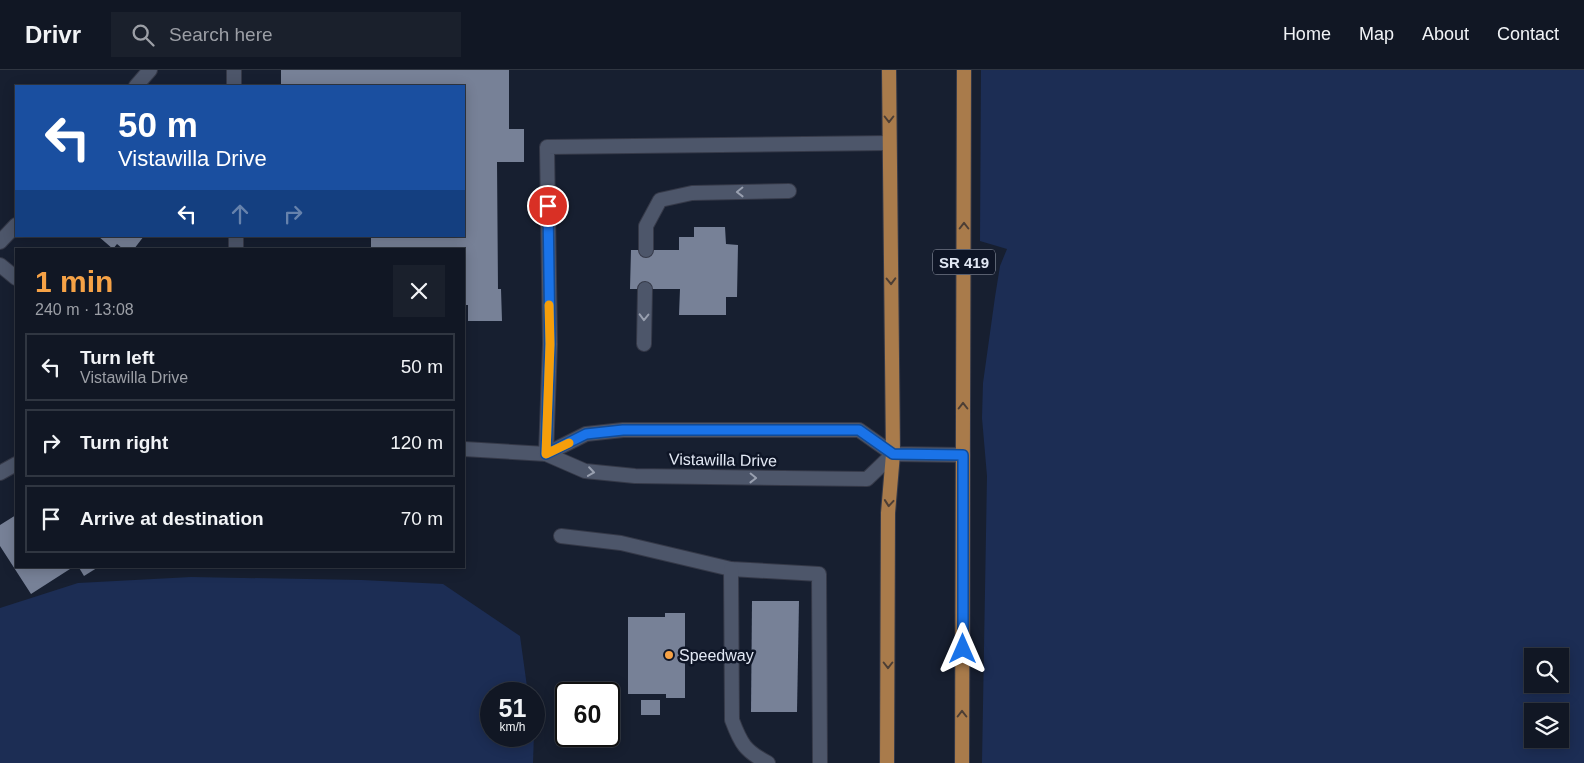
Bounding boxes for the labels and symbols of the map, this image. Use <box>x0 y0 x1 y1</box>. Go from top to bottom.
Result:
one-way arrow <box>884 115 894 123</box>
pin <box>527 185 569 227</box>
one-way arrow <box>736 187 744 197</box>
one-way arrow <box>959 222 969 230</box>
road number: SR 419 <box>933 250 995 274</box>
one-way arrow <box>886 278 896 285</box>
one-way arrow <box>639 313 649 321</box>
one-way arrow <box>958 402 968 410</box>
street label: Vistawilla Drive <box>669 451 777 469</box>
one-way arrow <box>588 466 596 477</box>
one-way arrow <box>750 473 758 483</box>
one-way arrow <box>884 499 895 507</box>
position arrow <box>936 622 988 674</box>
place label: Speedway <box>679 647 754 664</box>
marker: Speedway <box>663 649 675 661</box>
one-way arrow <box>883 662 893 670</box>
speed limit sign: 60 <box>555 682 620 747</box>
one-way arrow <box>957 710 967 718</box>

